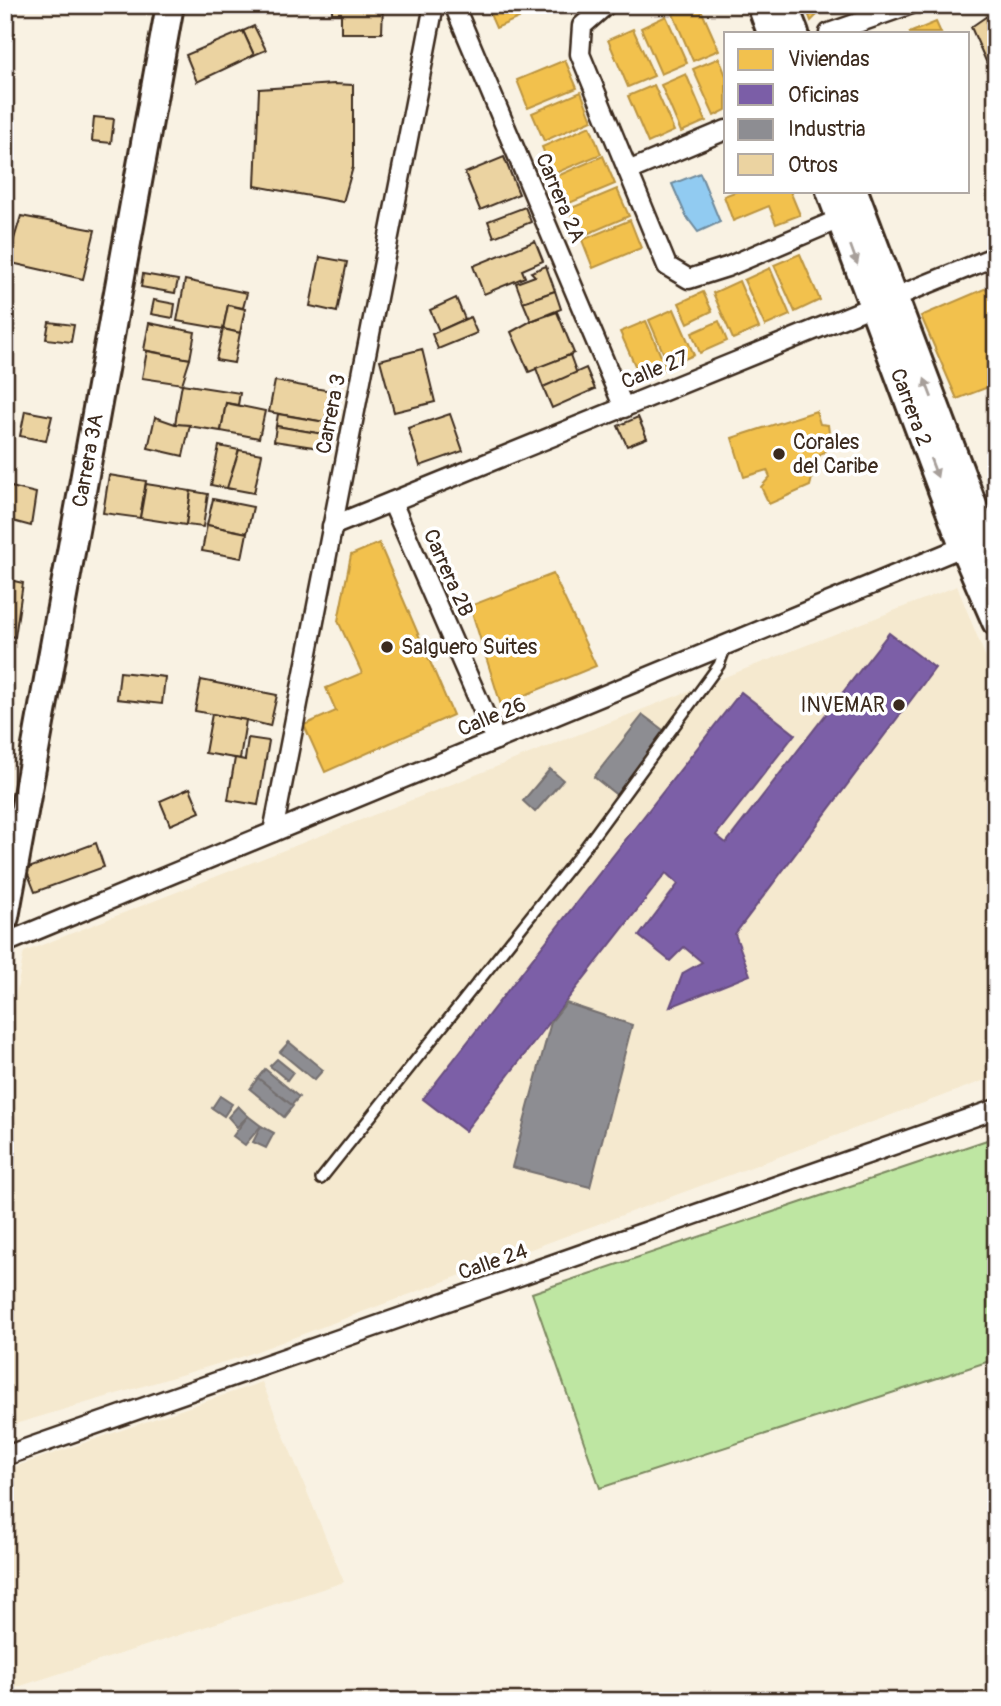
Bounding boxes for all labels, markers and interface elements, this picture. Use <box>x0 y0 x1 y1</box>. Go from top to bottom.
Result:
legend <box>724 32 970 192</box>
text: Viviendas <box>788 46 870 73</box>
text: Oficinas <box>788 82 859 109</box>
text: Industria <box>788 116 866 143</box>
street label: Carrera 2A <box>529 149 591 247</box>
text: Otros <box>788 152 838 179</box>
one-way arrow <box>849 244 860 265</box>
street label: Calle 27 <box>617 344 693 396</box>
street label: Carrera 2 <box>884 365 938 450</box>
street label: Carrera 3 <box>310 372 352 456</box>
one-way arrow <box>922 378 933 399</box>
street label: Carrera 3A <box>66 411 109 509</box>
place label: Corales del Caribe <box>793 429 879 480</box>
marker: Corales del Caribe <box>771 446 787 462</box>
one-way arrow <box>929 457 940 478</box>
street label: Carrera 2B <box>417 525 479 621</box>
place label: Salguero Suites <box>401 634 538 661</box>
marker: Salguero Suites <box>379 639 395 655</box>
street label: Calle 26 <box>454 691 530 743</box>
place label: INVEMAR <box>800 692 885 719</box>
marker: INVEMAR <box>891 697 907 713</box>
street label: Calle 24 <box>455 1238 531 1286</box>

